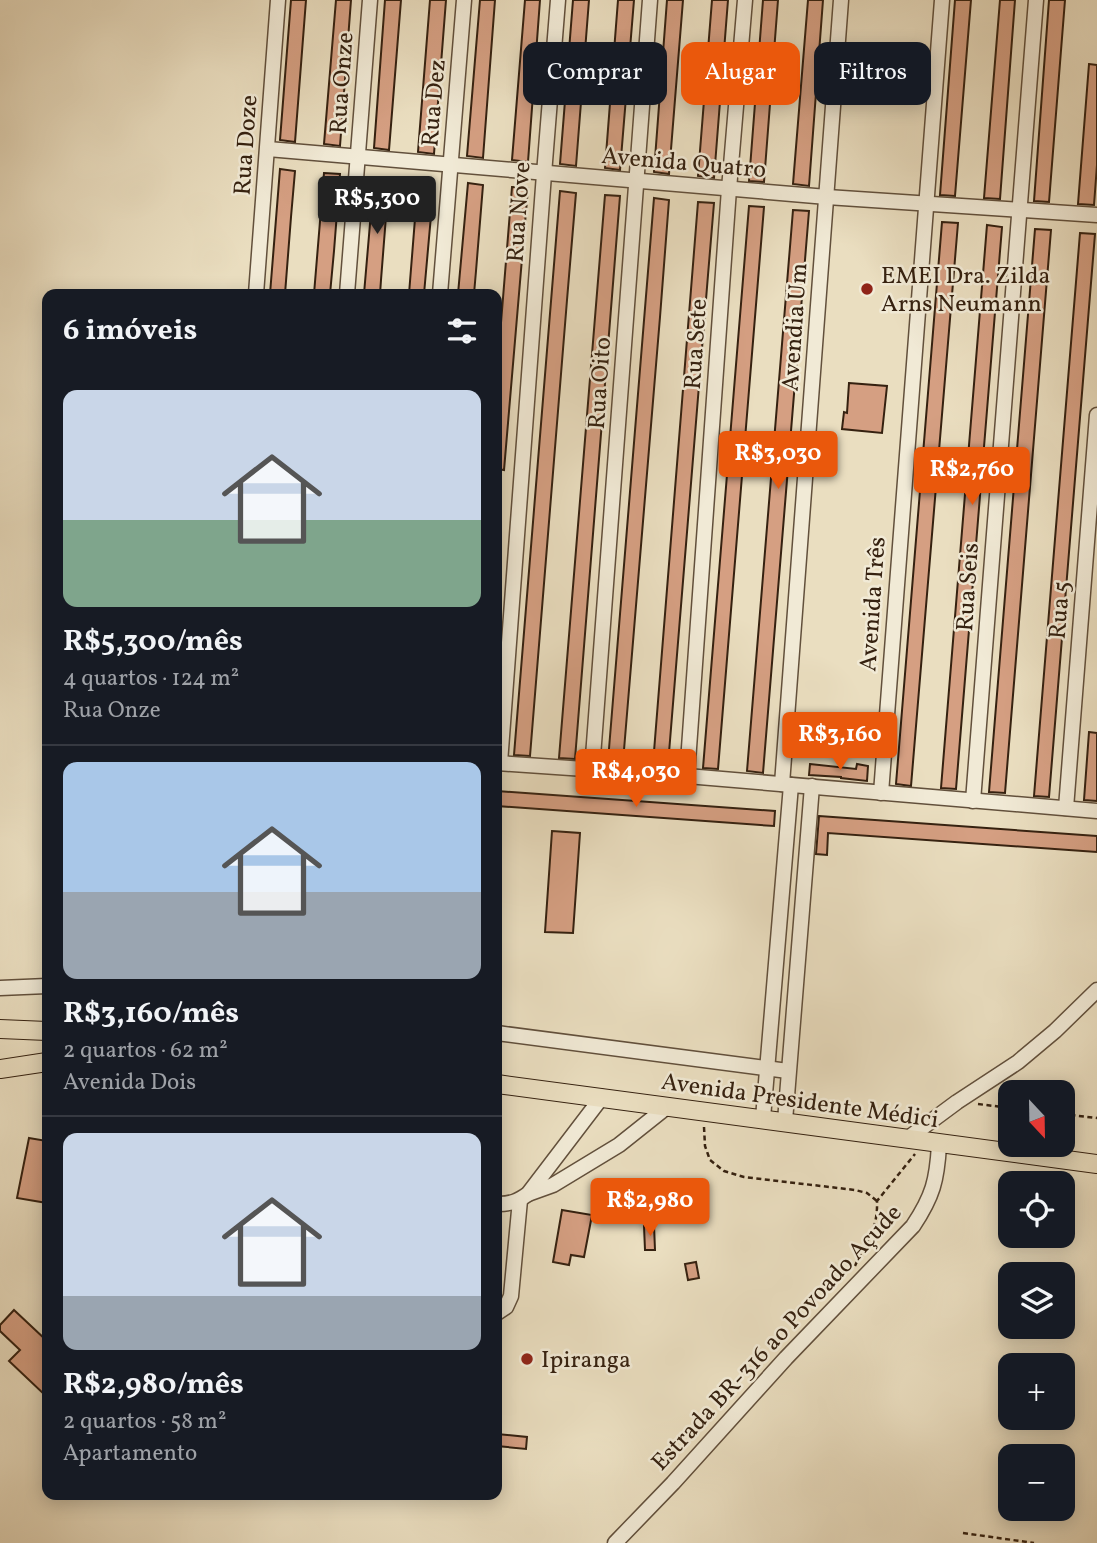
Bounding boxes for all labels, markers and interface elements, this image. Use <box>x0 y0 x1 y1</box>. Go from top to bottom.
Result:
street label: Rua Onze <box>322 31 364 135</box>
chip: Comprar <box>523 42 667 105</box>
chip: Alugar <box>681 42 800 105</box>
chip: Filtros <box>814 42 931 105</box>
street label: Rua Dez <box>414 58 456 148</box>
street label: Rua Doze <box>227 94 267 196</box>
street label: Avenida Quatro <box>600 140 768 188</box>
street label: Rua Nove <box>500 161 540 264</box>
pin: R$5,300 <box>312 176 442 236</box>
text: R$5,300 <box>334 183 420 215</box>
place label: EMEI Dra. Zilda Arns Neumann <box>881 260 1051 322</box>
street label: Avendia Um <box>775 262 817 392</box>
marker: EMEI Dra. Zilda Arns Neumann <box>859 281 875 297</box>
street label: Rua Sete <box>677 298 717 391</box>
text: 6 imóveis <box>63 310 197 352</box>
icon: filters <box>443 312 481 350</box>
street label: Rua Oito <box>581 336 621 430</box>
pin: R$3,030 <box>713 432 843 491</box>
icon: home <box>209 436 335 562</box>
text: R$3,030 <box>735 438 821 470</box>
pin: R$2,760 <box>907 448 1037 507</box>
text: R$2,760 <box>930 454 1014 486</box>
street label: Avenida Três <box>852 536 896 673</box>
street label: Rua Seis <box>949 542 989 633</box>
street label: Rua 5 <box>1042 580 1080 641</box>
text: R$5,300/mês <box>63 621 243 663</box>
text: 4 quartos · 124 m² <box>63 663 239 695</box>
text: Rua Onze <box>63 695 161 727</box>
pin: R$3,160 <box>775 712 905 772</box>
text: R$3,160 <box>798 719 882 751</box>
pin: R$4,030 <box>571 750 701 809</box>
text: R$4,030 <box>592 756 681 788</box>
icon: home <box>209 808 335 934</box>
text: R$3,160/mês <box>63 993 239 1035</box>
text: 2 quartos · 62 m² <box>63 1035 228 1067</box>
street label: Avenida Presidente Médici <box>659 1066 940 1138</box>
text: Avenida Dois <box>63 1067 196 1099</box>
north arrow <box>998 1080 1074 1157</box>
map controls <box>998 1080 1075 1521</box>
button: locate <box>998 1171 1075 1248</box>
pin: R$2,980 <box>585 1178 715 1238</box>
icon: home <box>209 1179 335 1305</box>
text: R$2,980 <box>607 1185 694 1217</box>
street label: Estrada BR-316 ao Povoado Açude <box>644 1197 911 1479</box>
button: layers <box>998 1262 1075 1339</box>
place label: Ipiranga <box>541 1344 631 1378</box>
marker: Ipiranga <box>519 1351 535 1367</box>
button: + <box>998 1353 1075 1430</box>
text: R$2,980/mês <box>63 1364 244 1406</box>
text: 2 quartos · 58 m² <box>63 1406 226 1438</box>
text: Apartamento <box>63 1438 197 1470</box>
button: − <box>998 1444 1075 1521</box>

